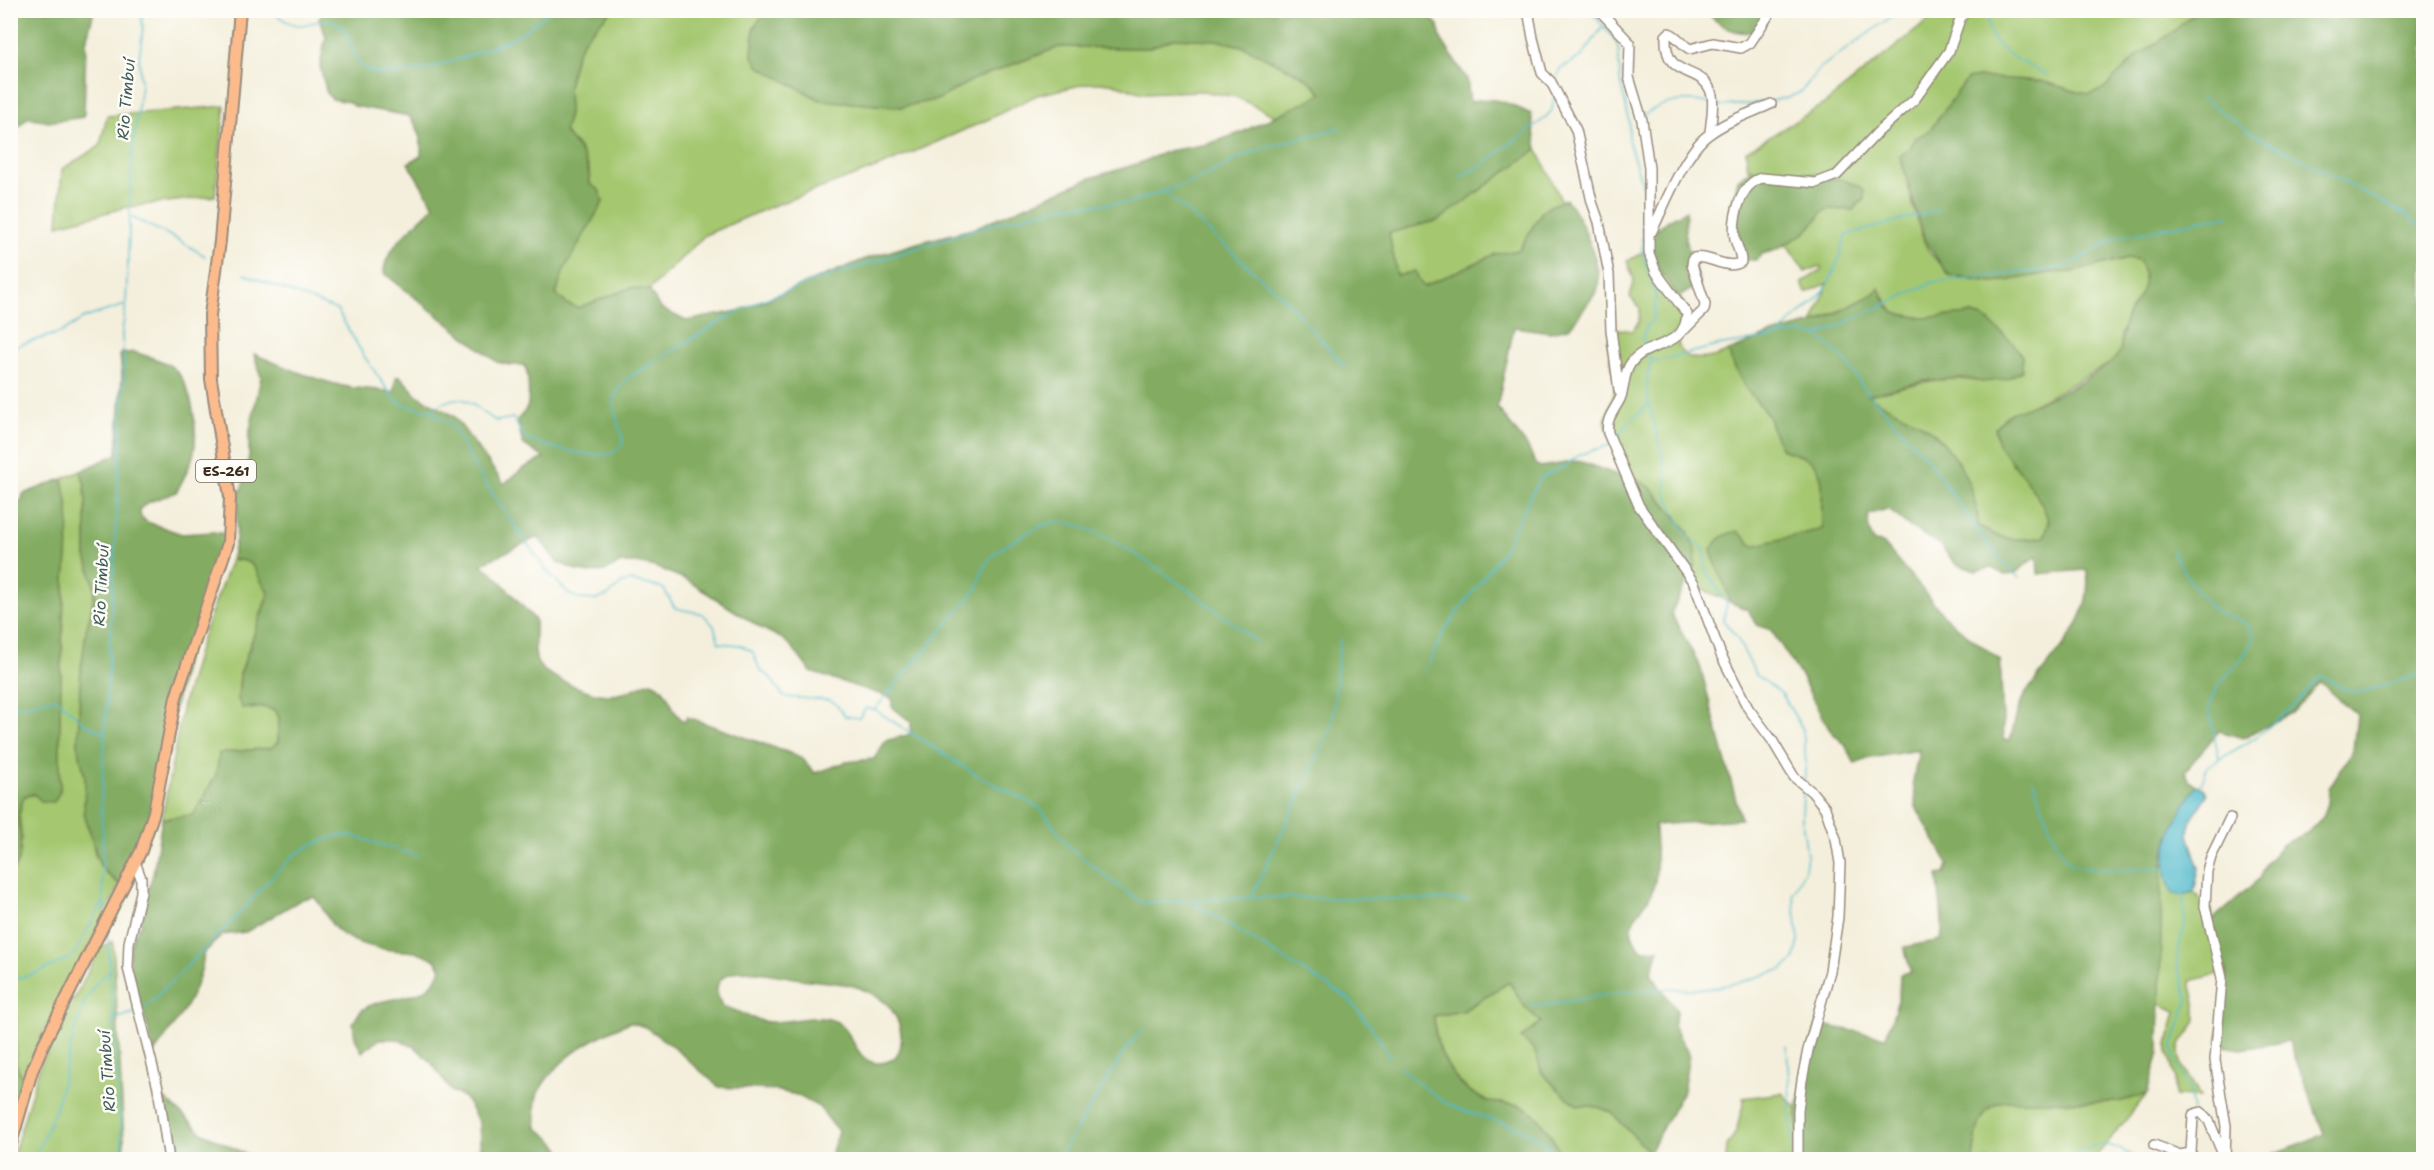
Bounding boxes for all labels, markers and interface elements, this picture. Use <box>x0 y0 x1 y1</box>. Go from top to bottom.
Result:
water label: Rio Timbuí <box>112 56 140 141</box>
road number: ES-261 <box>196 460 256 482</box>
water label: Rio Timbuí <box>88 542 114 626</box>
water label: Rio Timbuí <box>94 1028 120 1113</box>

